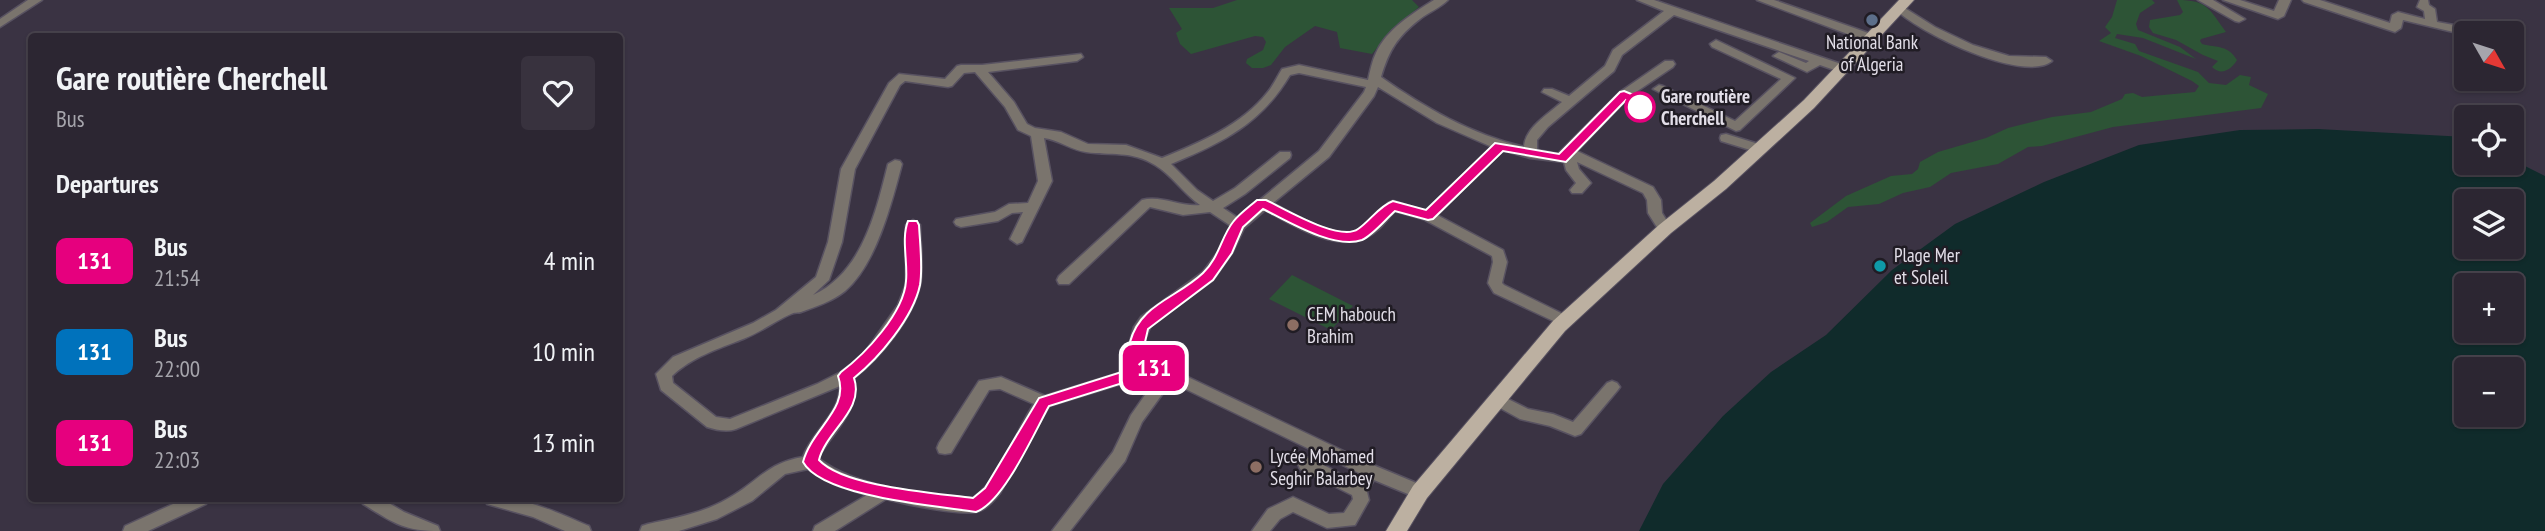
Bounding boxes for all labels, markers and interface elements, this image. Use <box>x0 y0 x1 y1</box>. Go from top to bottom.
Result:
marker: National Bank of Algeria <box>1864 12 1880 28</box>
north arrow <box>2454 21 2524 91</box>
map controls <box>2454 21 2524 427</box>
place label: National Bank of Algeria <box>1826 30 1919 76</box>
text: Gare routière Cherchell <box>56 56 327 99</box>
button: heart <box>521 56 595 130</box>
place label: Gare routière Cherchell <box>1661 84 1750 130</box>
marker: Gare routière Cherchell <box>1625 92 1655 122</box>
text: Bus <box>56 104 85 133</box>
button: locate <box>2454 105 2524 175</box>
text: Departures <box>56 167 159 200</box>
button: layers <box>2454 189 2524 259</box>
text: Bus <box>154 230 187 263</box>
place label: Plage Mer et Soleil <box>1894 243 1961 289</box>
text: 4 min <box>544 244 595 277</box>
text: 131 <box>77 245 112 276</box>
marker: Plage Mer et Soleil <box>1872 258 1888 274</box>
text: 21:54 <box>154 263 200 292</box>
button: + <box>2454 273 2524 343</box>
place label: CEM habouch Brahim <box>1307 302 1396 348</box>
marker: CEM habouch Brahim <box>1285 317 1301 333</box>
text: Bus <box>154 321 187 354</box>
text: 10 min <box>532 335 595 368</box>
text: 131 <box>77 336 112 367</box>
line badge: 131 <box>1114 345 1194 391</box>
text: 131 <box>1137 352 1171 383</box>
text: 22:00 <box>154 354 200 383</box>
button: − <box>2454 357 2524 427</box>
text: Bus <box>154 412 187 445</box>
text: 13 min <box>532 426 595 459</box>
text: 131 <box>77 427 112 458</box>
place label: Lycée Mohamed Seghir Balarbey <box>1270 444 1374 490</box>
text: 22:03 <box>154 445 200 474</box>
marker: Lycée Mohamed Seghir Balarbey <box>1248 459 1264 475</box>

